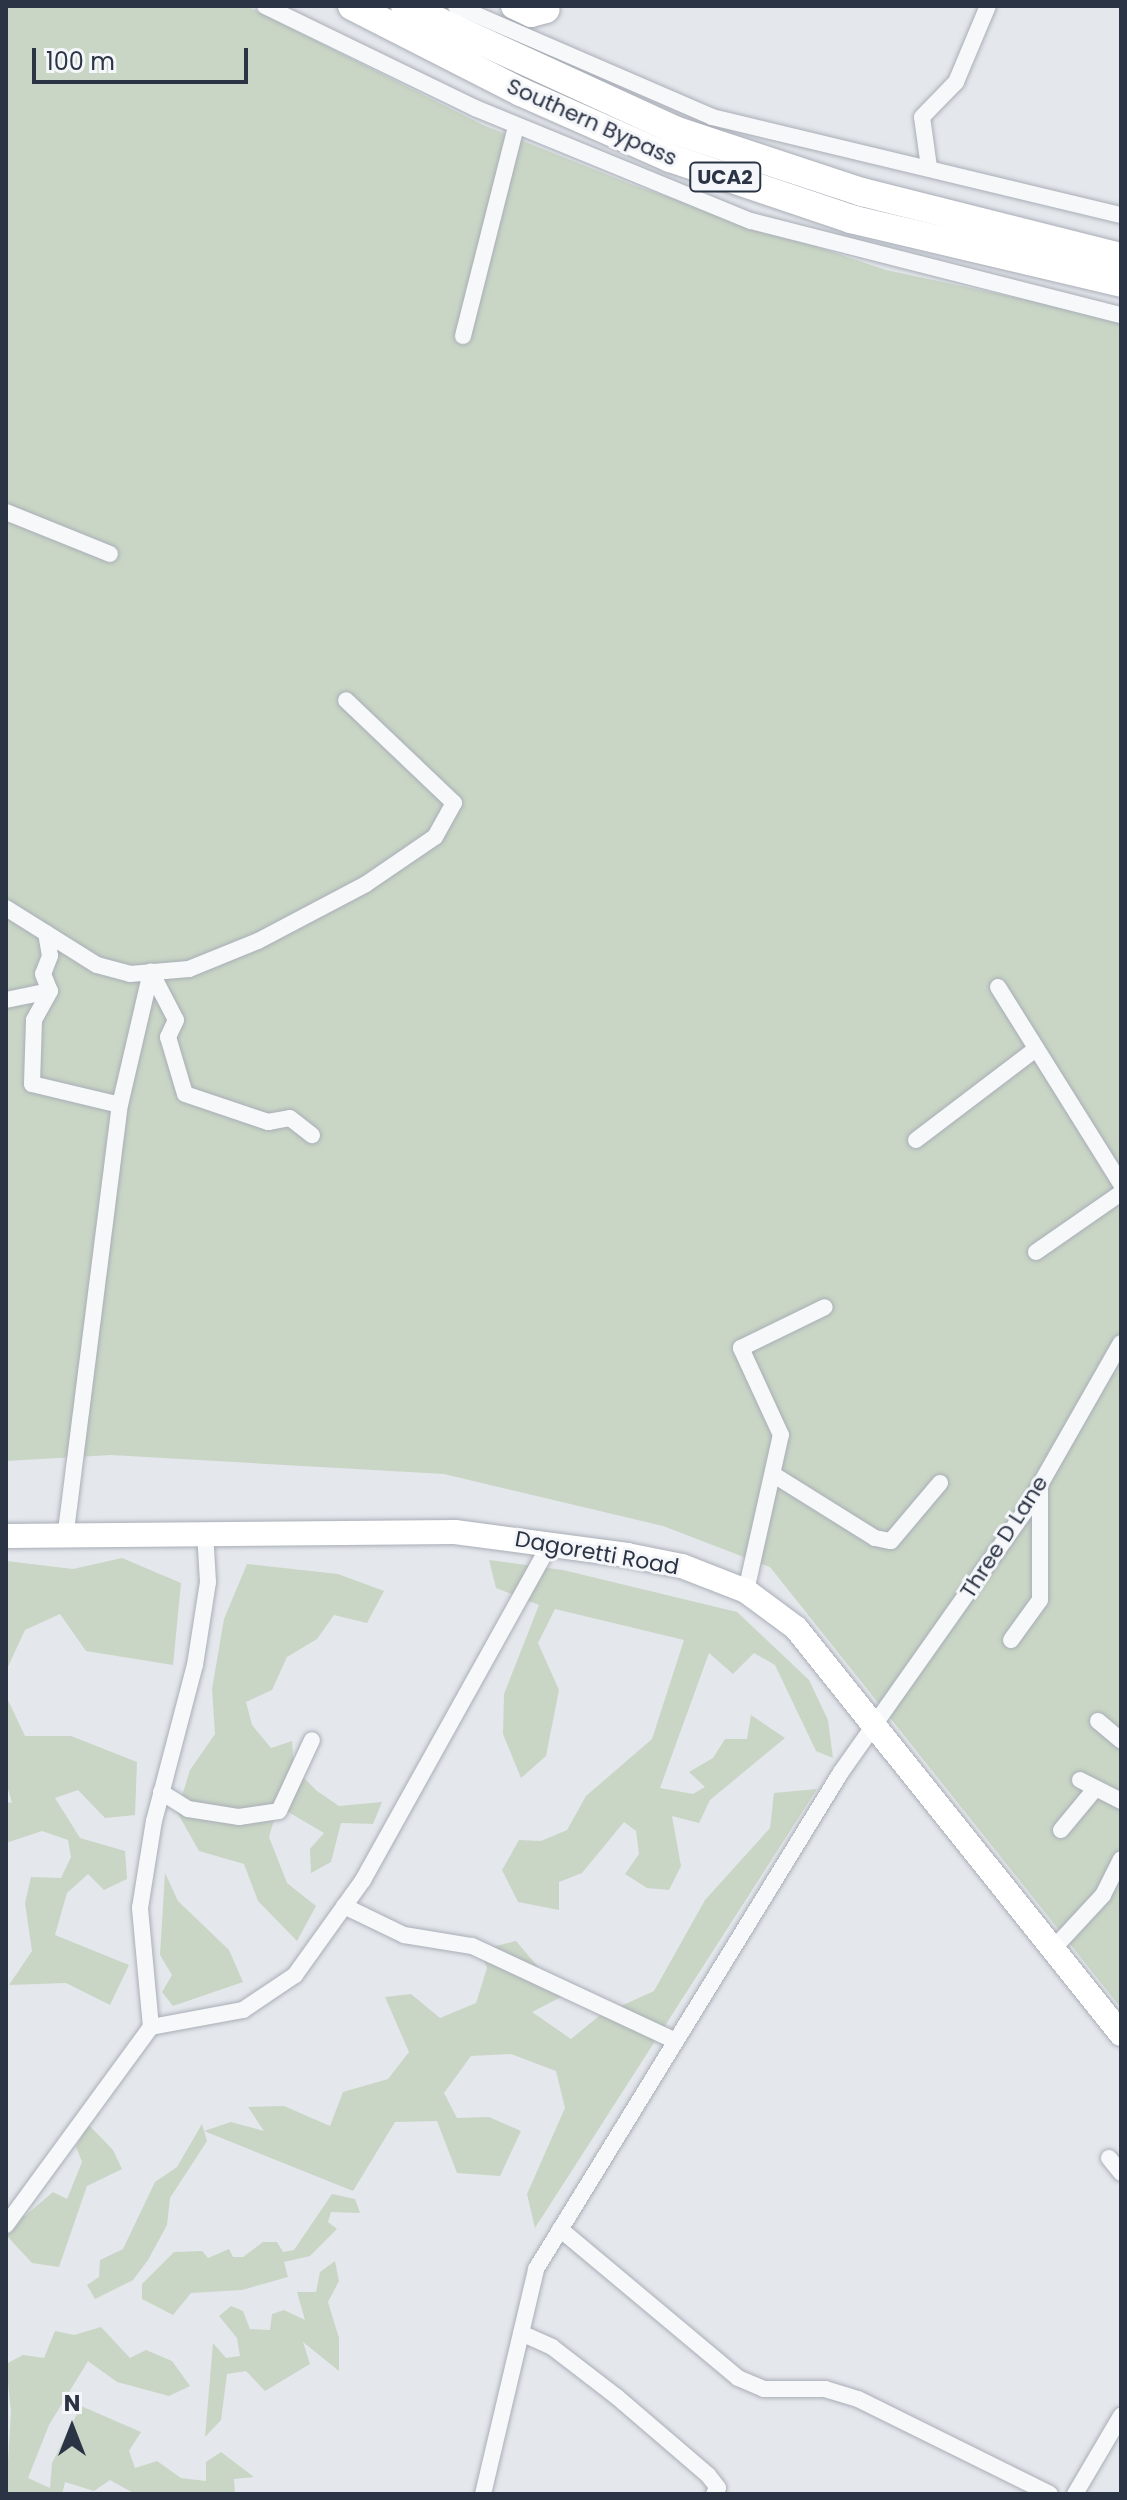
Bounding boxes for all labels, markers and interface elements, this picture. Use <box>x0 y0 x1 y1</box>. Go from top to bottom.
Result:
scale bar <box>36 32 252 82</box>
text: 100 m <box>46 45 115 78</box>
street label: Southern Bypass <box>503 73 681 171</box>
road number: UCA2 <box>689 161 761 193</box>
street label: Three D Lane <box>955 1471 1053 1603</box>
street label: Dagoretti Road <box>513 1526 681 1580</box>
north arrow <box>32 2388 112 2468</box>
text: N <box>64 2388 80 2419</box>

